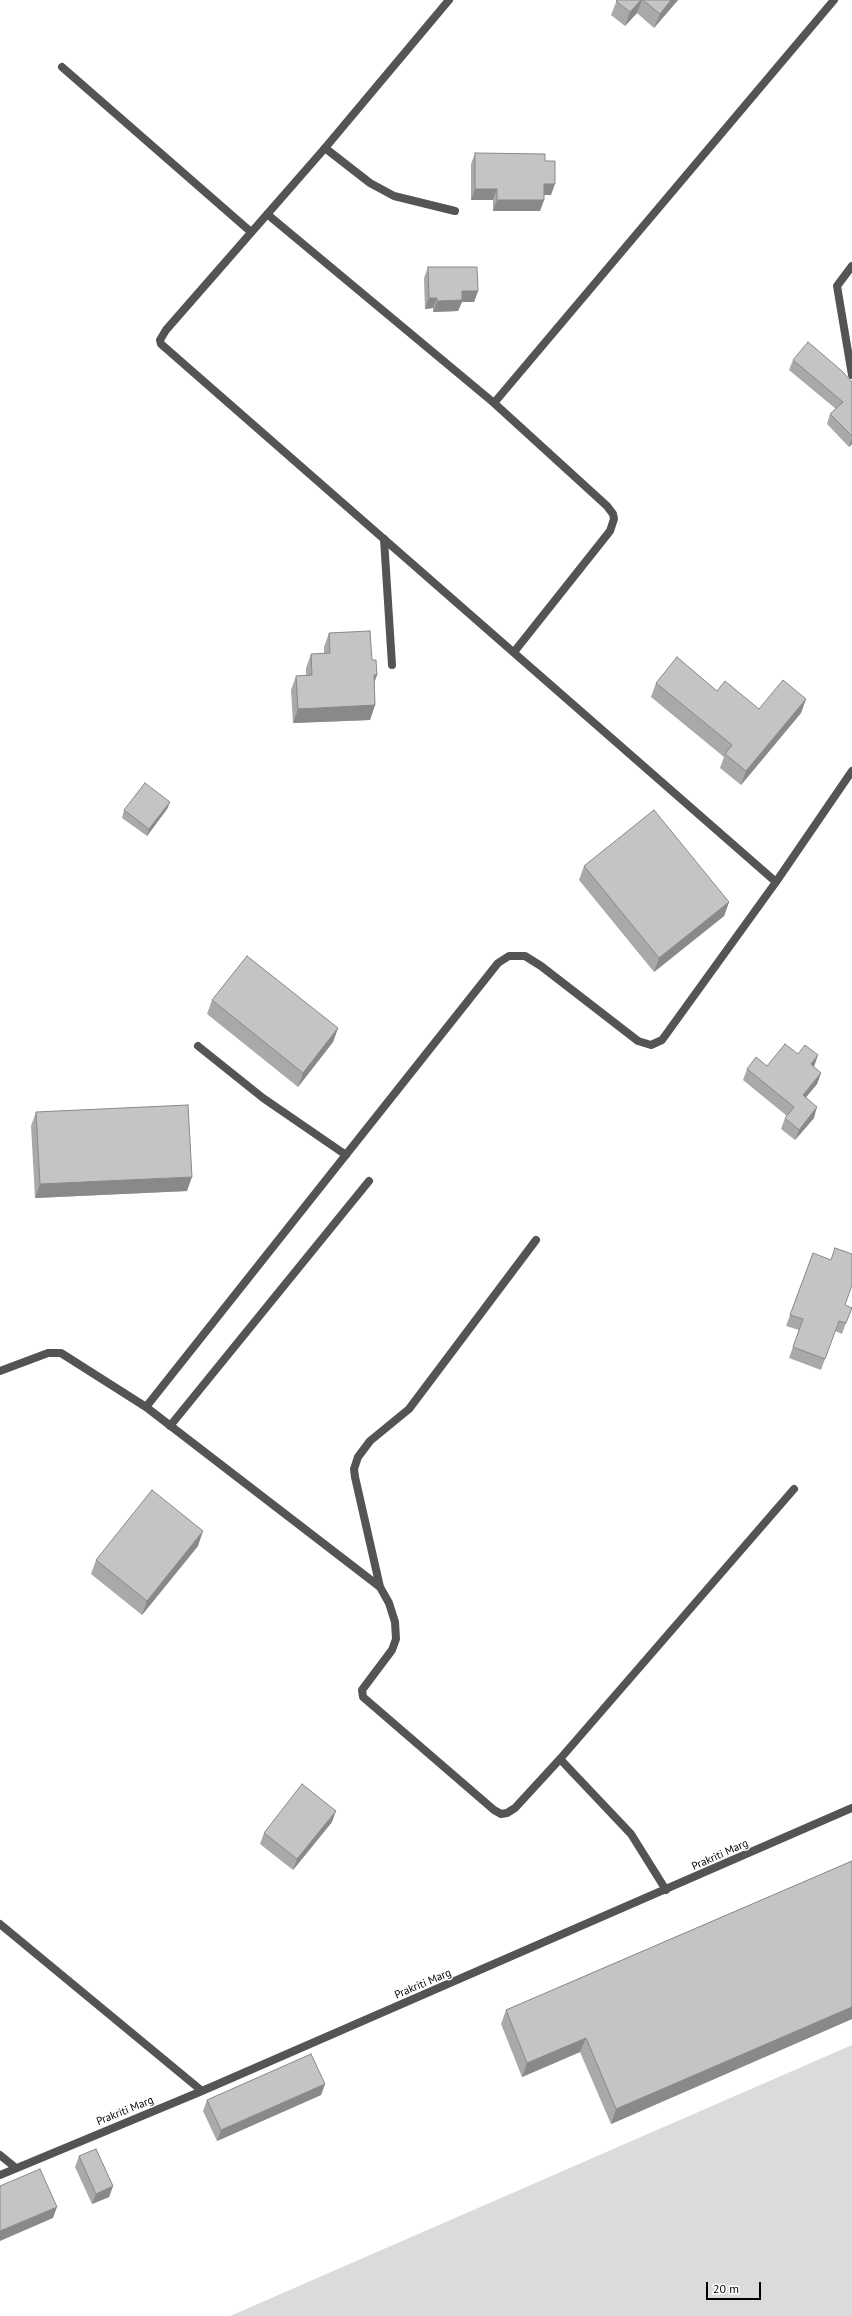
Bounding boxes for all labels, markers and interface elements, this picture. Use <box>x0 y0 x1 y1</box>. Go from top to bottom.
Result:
street label: Prakriti Marg <box>690 1837 750 1873</box>
street label: Prakriti Marg <box>393 1966 453 2002</box>
street label: Prakriti Marg <box>95 2094 155 2128</box>
scale bar <box>708 2274 763 2300</box>
text: 20 m <box>713 2281 739 2296</box>

